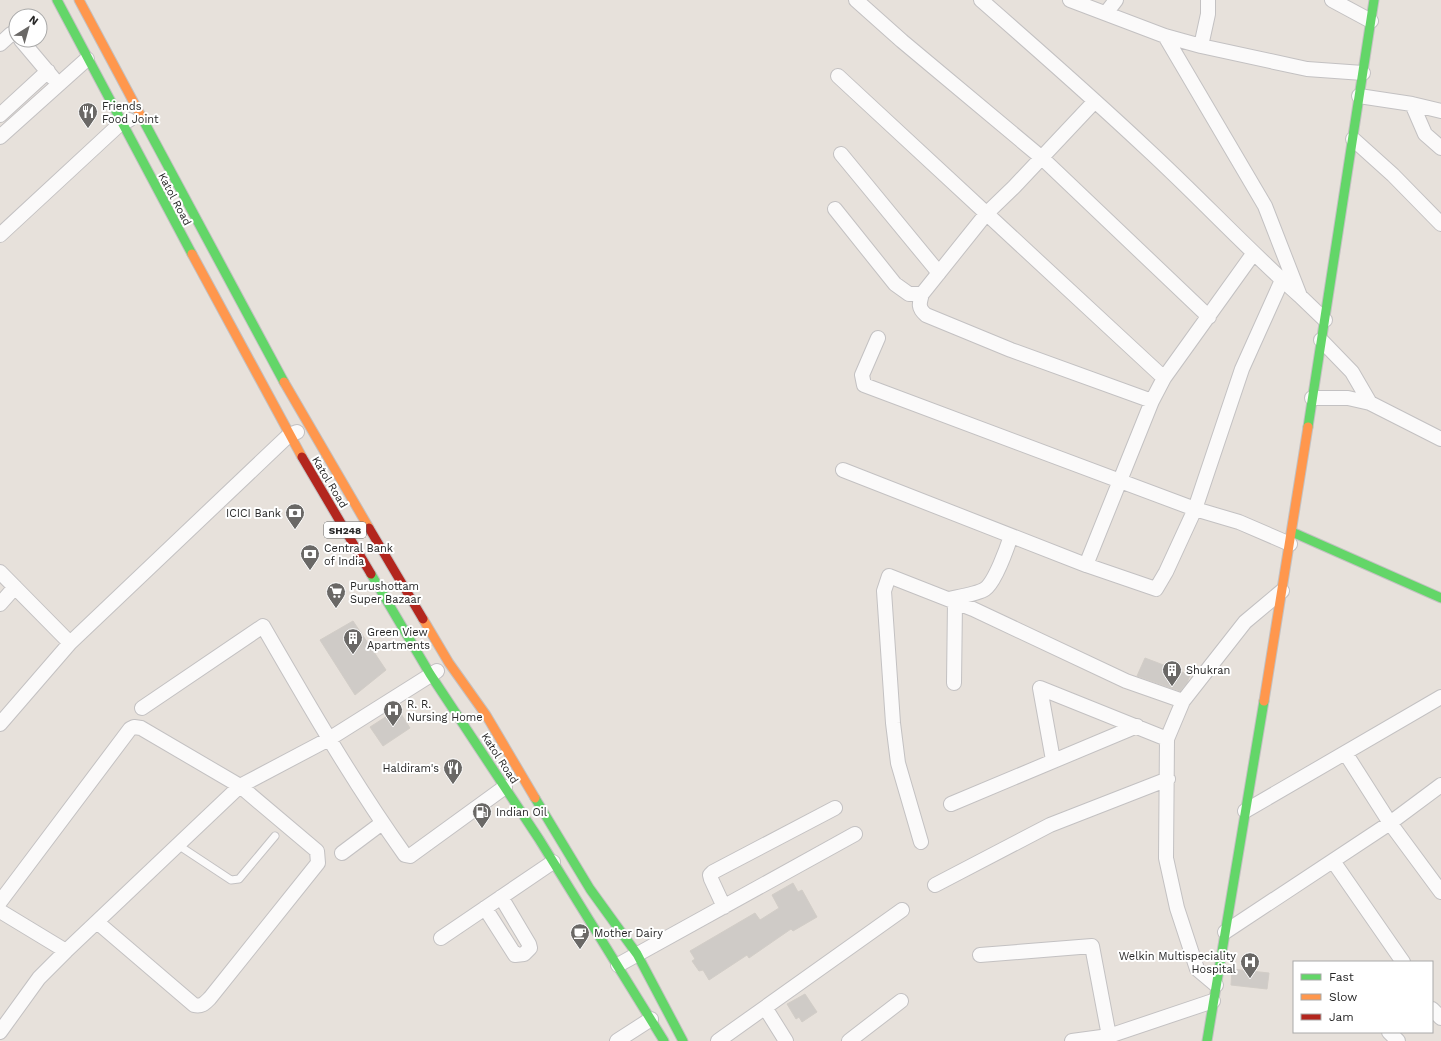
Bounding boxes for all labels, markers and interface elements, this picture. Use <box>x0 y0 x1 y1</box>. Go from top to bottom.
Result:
north arrow <box>8 8 48 48</box>
text: N <box>27 13 41 28</box>
place label: Friends Food Joint <box>102 100 159 126</box>
restaurant icon: Friends Food Joint <box>77 101 99 129</box>
street label: Katol Road <box>155 171 194 228</box>
street label: Katol Road <box>309 454 350 510</box>
bank icon: ICICI Bank <box>284 502 306 530</box>
place label: ICICI Bank <box>226 507 281 520</box>
road number: SH248 <box>324 522 366 538</box>
place label: Central Bank of India <box>324 542 393 568</box>
bank icon: Central Bank of India <box>299 543 321 571</box>
place label: Purushottam Super Bazaar <box>350 580 422 606</box>
supermarket icon: Purushottam Super Bazaar <box>325 581 347 609</box>
place label: Green View Apartments <box>367 626 430 652</box>
building icon: Green View Apartments <box>342 627 364 655</box>
building icon: Shukran <box>1161 659 1183 687</box>
place label: Shukran <box>1186 664 1230 677</box>
place label: R. R. Nursing Home <box>407 698 483 724</box>
hospital icon: R. R. Nursing Home <box>382 699 404 727</box>
street label: Katol Road <box>478 730 521 786</box>
restaurant icon: Haldiram's <box>442 757 464 785</box>
place label: Haldiram's <box>383 762 439 775</box>
fuel station icon: Indian Oil <box>471 801 493 829</box>
place label: Indian Oil <box>496 806 548 819</box>
cafe icon: Mother Dairy <box>569 922 591 950</box>
place label: Mother Dairy <box>594 927 663 940</box>
place label: Welkin Multispeciality Hospital <box>1119 950 1237 976</box>
hospital icon: Welkin Multispeciality Hospital <box>1239 951 1261 979</box>
legend <box>1293 961 1433 1033</box>
text: Fast <box>1329 970 1354 984</box>
text: Slow <box>1329 990 1357 1004</box>
text: Jam <box>1329 1010 1354 1024</box>

